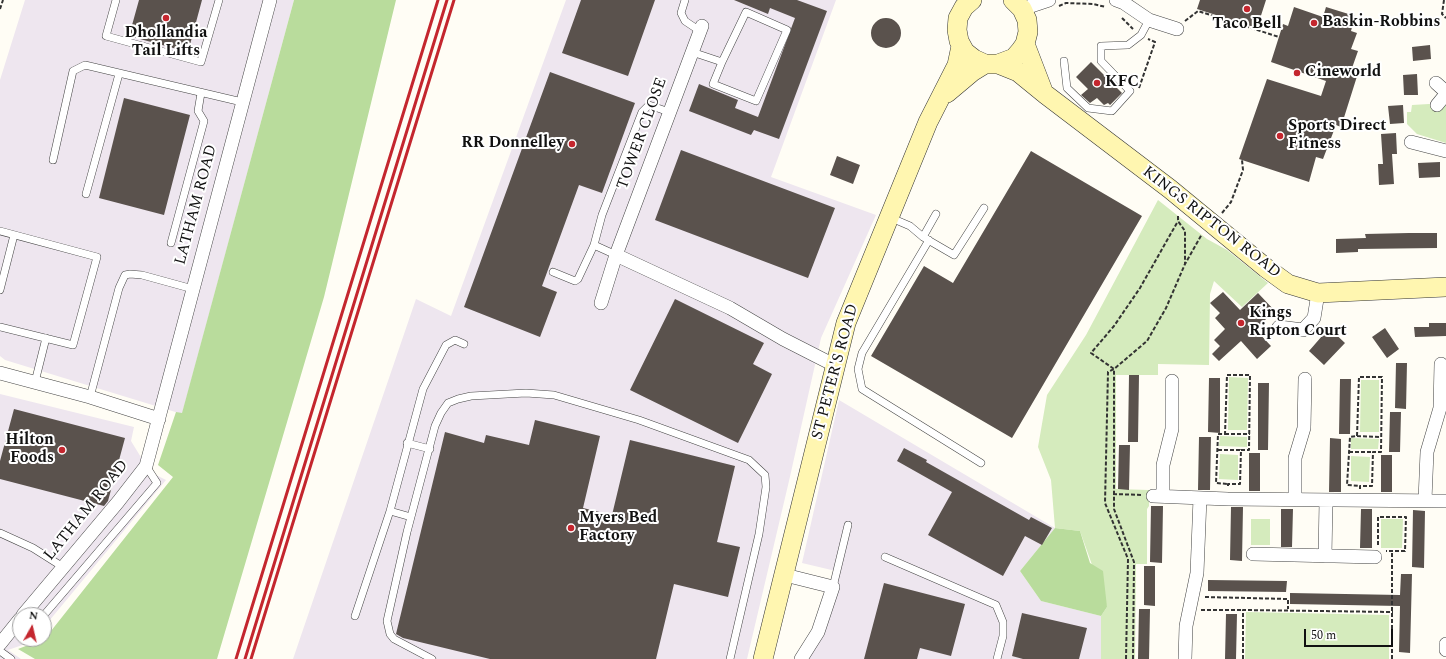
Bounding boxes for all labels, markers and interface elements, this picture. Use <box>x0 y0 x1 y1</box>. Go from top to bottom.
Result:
marker: Taco Bell <box>1242 4 1252 14</box>
marker: Dhollandia Tail Lifts <box>161 13 171 23</box>
place label: Baskin-Robbins <box>1322 13 1440 33</box>
place label: Taco Bell <box>1212 15 1282 35</box>
marker: Baskin-Robbins <box>1309 18 1319 28</box>
place label: Dhollandia Tail Lifts <box>125 24 207 62</box>
place label: Cineworld <box>1305 63 1381 83</box>
marker: Cineworld <box>1292 68 1302 78</box>
place label: KFC <box>1105 73 1139 93</box>
street label: TOWER CLOSE <box>614 75 672 193</box>
marker: KFC <box>1092 78 1102 88</box>
place label: Sports Direct Fitness <box>1288 117 1387 155</box>
marker: Sports Direct Fitness <box>1275 131 1285 141</box>
place label: RR Donnelley <box>461 134 564 154</box>
marker: RR Donnelley <box>567 139 577 149</box>
street label: LATHAM ROAD <box>172 143 222 267</box>
street label: KINGS RIPTON ROAD <box>1138 163 1284 283</box>
street label: ST PETER'S ROAD <box>809 302 863 442</box>
place label: Kings Ripton Court <box>1249 304 1347 342</box>
marker: Kings Ripton Court <box>1236 318 1246 328</box>
place label: Hilton Foods <box>5 431 54 469</box>
marker: Hilton Foods <box>57 445 67 455</box>
street label: LATHAM ROAD <box>41 457 133 565</box>
place label: Myers Bed Factory <box>579 509 657 547</box>
marker: Myers Bed Factory <box>566 523 576 533</box>
north arrow <box>12 607 52 647</box>
text: N <box>28 607 39 625</box>
scale bar <box>1306 621 1395 647</box>
text: 50 m <box>1311 626 1336 645</box>

